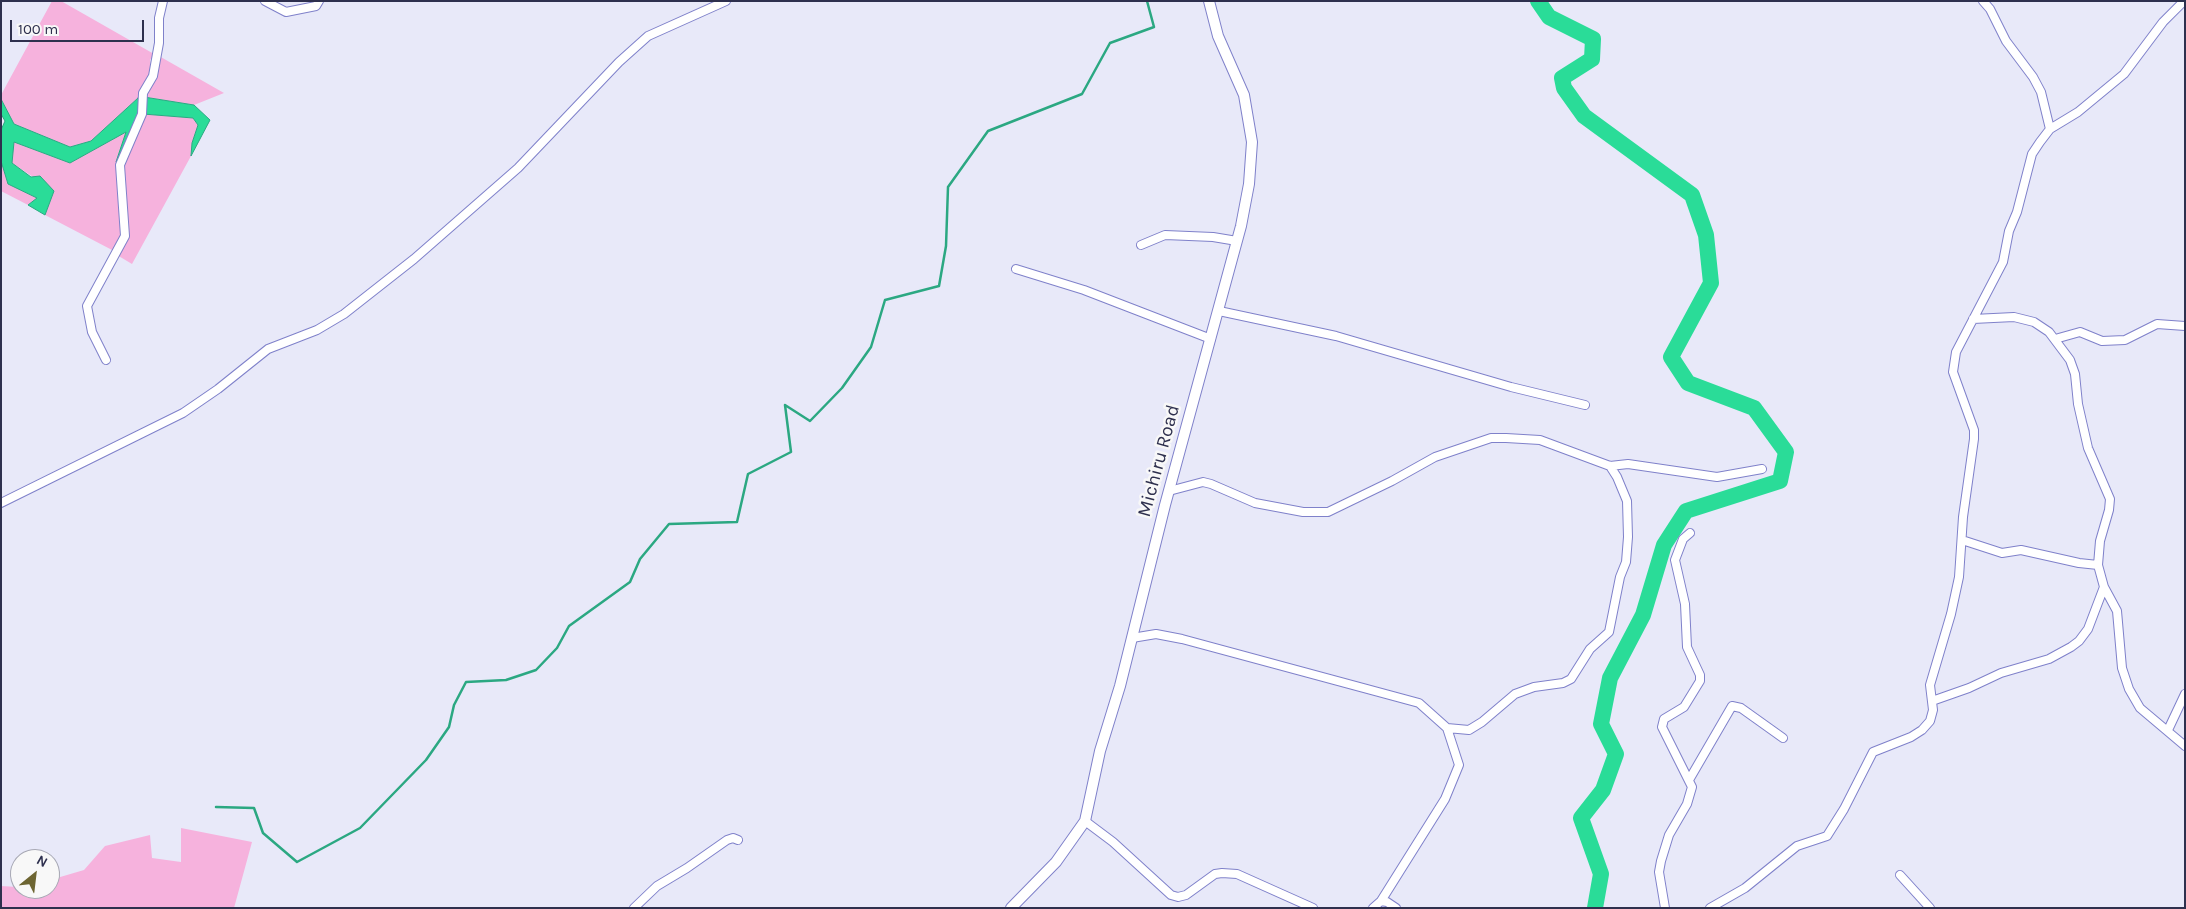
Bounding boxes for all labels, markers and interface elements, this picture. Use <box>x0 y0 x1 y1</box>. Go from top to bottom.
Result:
scale bar <box>12 10 146 42</box>
text: 100 m <box>18 20 58 38</box>
street label: Michiru Road <box>1133 402 1185 520</box>
north arrow <box>10 849 60 899</box>
text: N <box>34 851 51 871</box>

